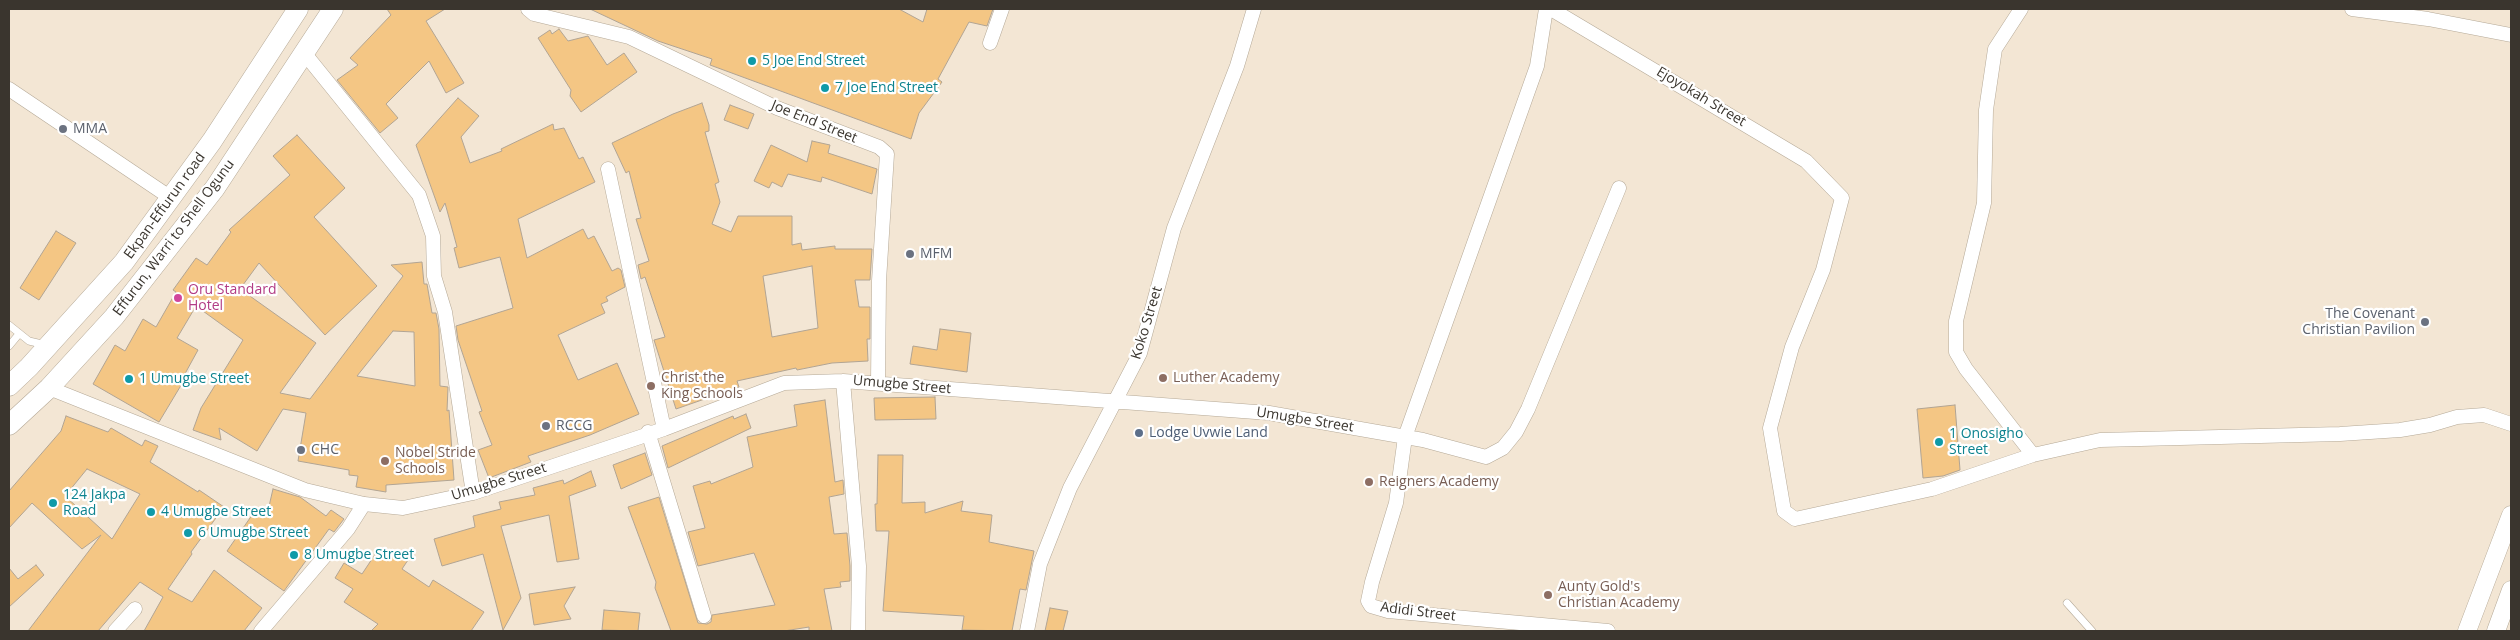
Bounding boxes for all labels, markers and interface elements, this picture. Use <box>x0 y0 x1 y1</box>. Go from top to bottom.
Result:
place label: 5 Joe End Street <box>762 53 865 69</box>
marker: 5 Joe End Street <box>746 55 758 67</box>
street label: Ejoyokah Street <box>1653 64 1749 130</box>
place label: 7 Joe End Street <box>835 80 938 96</box>
marker: 7 Joe End Street <box>819 82 831 94</box>
street label: Joe End Street <box>769 97 859 147</box>
place label: MMA <box>73 121 107 137</box>
marker: MMA <box>57 123 69 135</box>
street label: Ekpan-Effurun road <box>121 150 209 262</box>
street label: Effurun, Warri to Shell Ogunu <box>110 157 238 319</box>
place label: MFM <box>920 246 952 262</box>
marker: MFM <box>904 248 916 260</box>
place label: Oru Standard Hotel <box>188 282 276 314</box>
street label: Koko Street <box>1128 284 1166 362</box>
marker: Oru Standard Hotel <box>172 292 184 304</box>
place label: The Covenant Christian Pavilion <box>2302 306 2415 338</box>
marker: The Covenant Christian Pavilion <box>2419 316 2431 328</box>
place label: Christ the King Schools <box>661 370 743 402</box>
place label: Luther Academy <box>1173 370 1279 386</box>
place label: 1 Umugbe Street <box>139 371 249 387</box>
street label: Umugbe Street <box>852 372 952 398</box>
marker: Luther Academy <box>1157 372 1169 384</box>
marker: 1 Umugbe Street <box>123 373 135 385</box>
marker: Christ the King Schools <box>645 380 657 392</box>
street label: Umugbe Street <box>1255 404 1355 436</box>
place label: RCCG <box>556 418 592 434</box>
marker: RCCG <box>540 420 552 432</box>
place label: Lodge Uvwie Land <box>1149 425 1268 441</box>
place label: 1 Onosigho Street <box>1949 426 2023 458</box>
marker: Lodge Uvwie Land <box>1133 427 1145 439</box>
marker: 1 Onosigho Street <box>1933 436 1945 448</box>
place label: CHC <box>311 442 339 458</box>
marker: CHC <box>295 444 307 456</box>
place label: Nobel Stride Schools <box>395 445 476 478</box>
marker: Nobel Stride Schools <box>379 455 391 467</box>
street label: Umugbe Street <box>449 460 549 504</box>
place label: Reigners Academy <box>1379 474 1499 490</box>
marker: Reigners Academy <box>1363 476 1375 488</box>
place label: 124 Jakpa Road <box>63 487 126 520</box>
marker: 124 Jakpa Road <box>47 497 59 509</box>
place label: 4 Umugbe Street <box>161 504 271 520</box>
marker: 4 Umugbe Street <box>145 506 157 518</box>
place label: 6 Umugbe Street <box>198 525 308 541</box>
marker: 6 Umugbe Street <box>182 527 194 539</box>
place label: 8 Umugbe Street <box>304 547 414 563</box>
marker: 8 Umugbe Street <box>288 549 300 561</box>
place label: Aunty Gold's Christian Academy <box>1558 579 1680 612</box>
marker: Aunty Gold's Christian Academy <box>1542 589 1554 601</box>
street label: Adidi Street <box>1379 599 1457 625</box>

